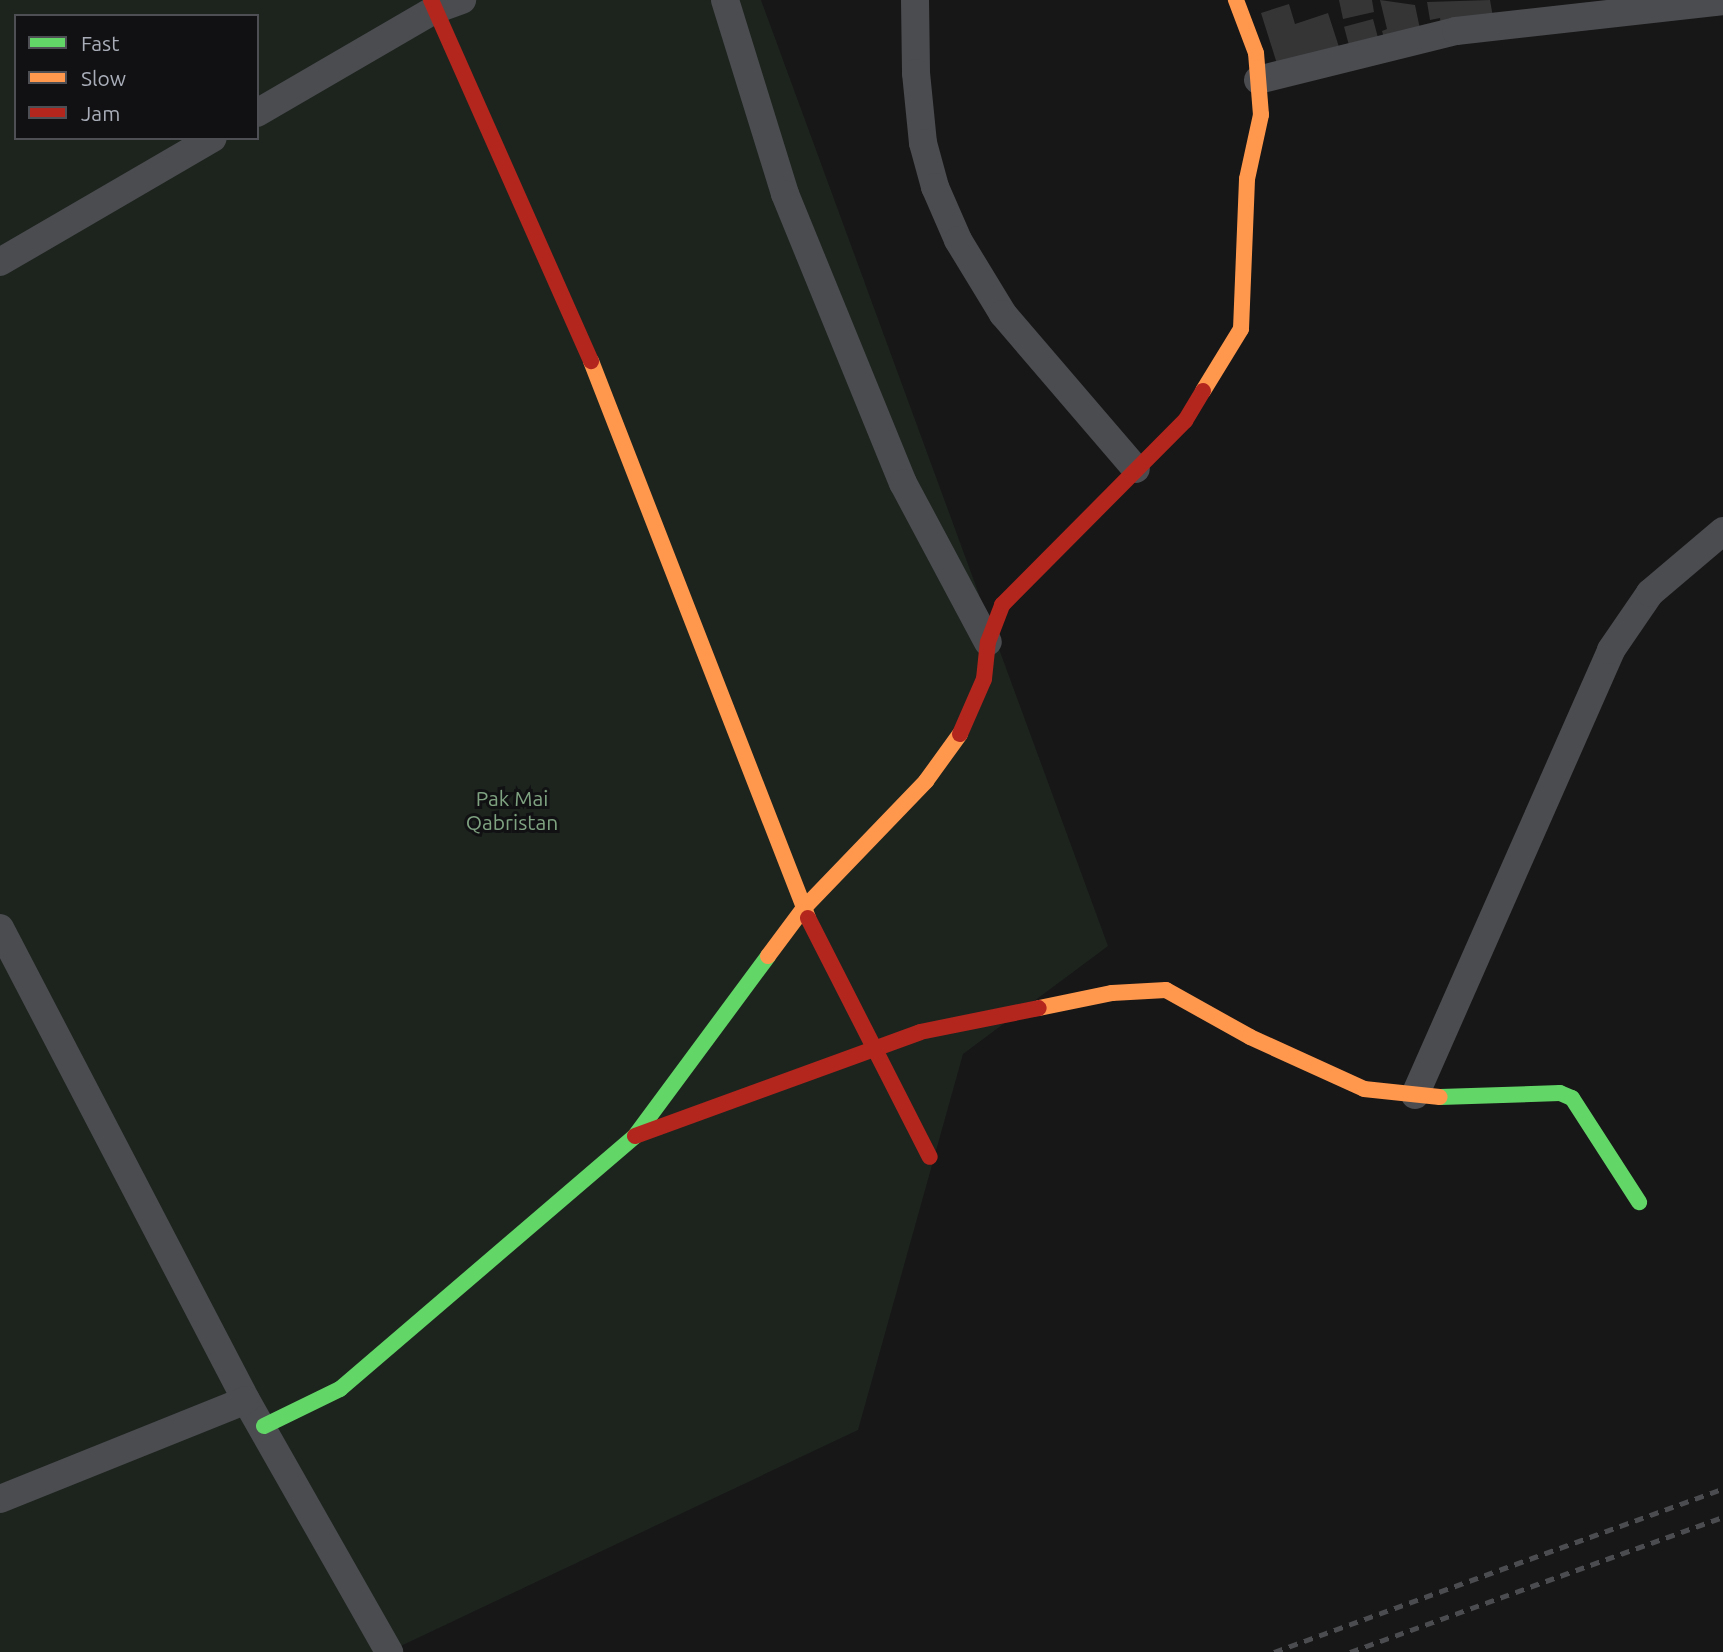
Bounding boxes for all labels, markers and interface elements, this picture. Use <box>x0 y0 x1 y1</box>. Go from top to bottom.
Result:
legend <box>14 14 259 140</box>
text: Fast <box>81 31 119 55</box>
text: Slow <box>81 66 126 90</box>
text: Jam <box>81 101 120 125</box>
park label: Pak Mai Qabristan <box>466 785 558 835</box>

